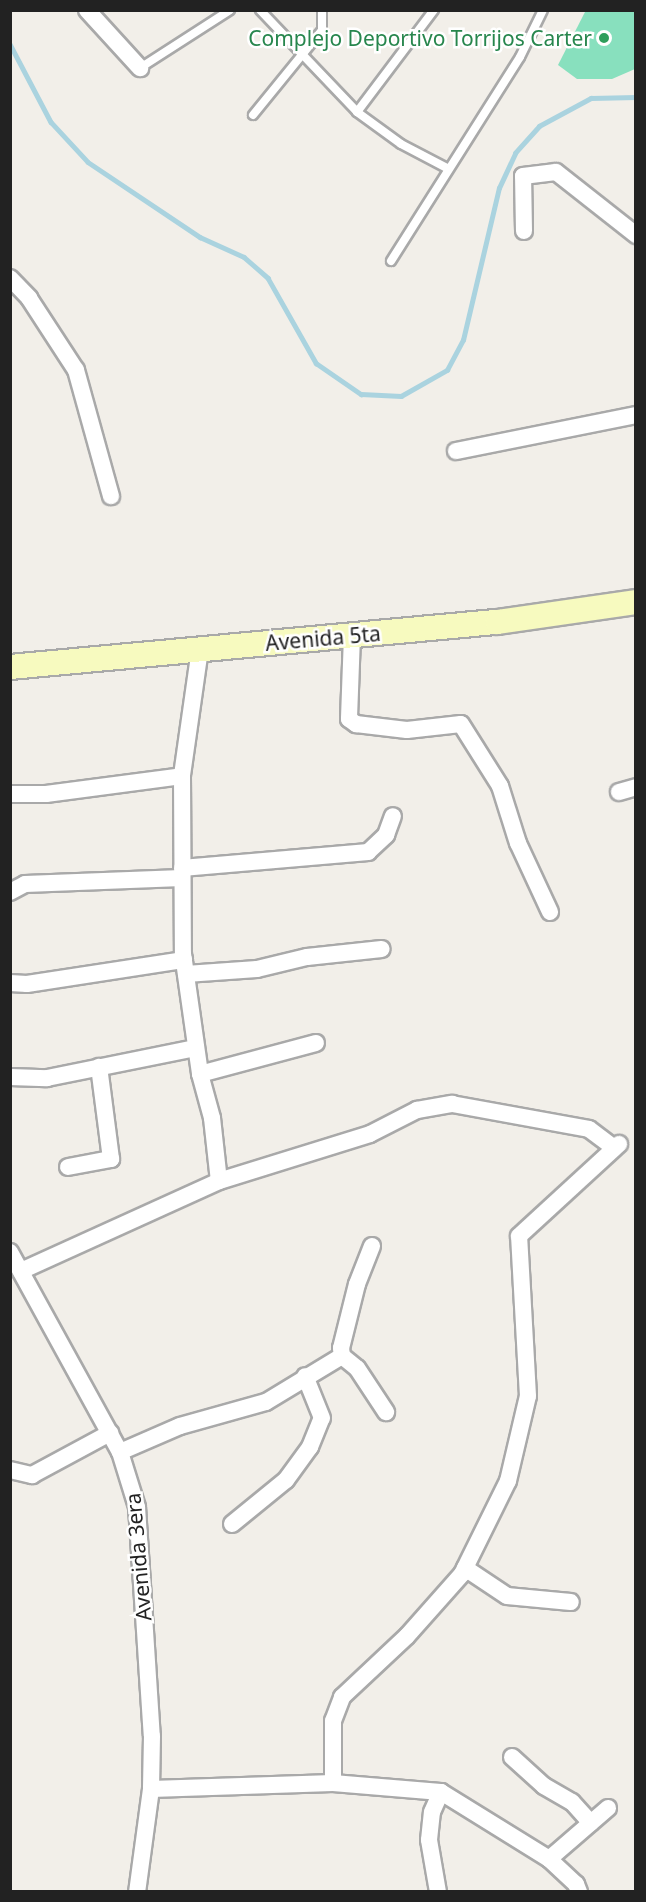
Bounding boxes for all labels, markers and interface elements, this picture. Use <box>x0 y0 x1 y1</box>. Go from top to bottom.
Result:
place label: Complejo Deportivo Torrijos Carter <box>248 25 592 51</box>
marker: Complejo Deportivo Torrijos Carter <box>597 31 611 45</box>
street label: Avenida 5ta <box>264 620 382 656</box>
street label: Avenida 3era <box>120 1492 156 1622</box>

